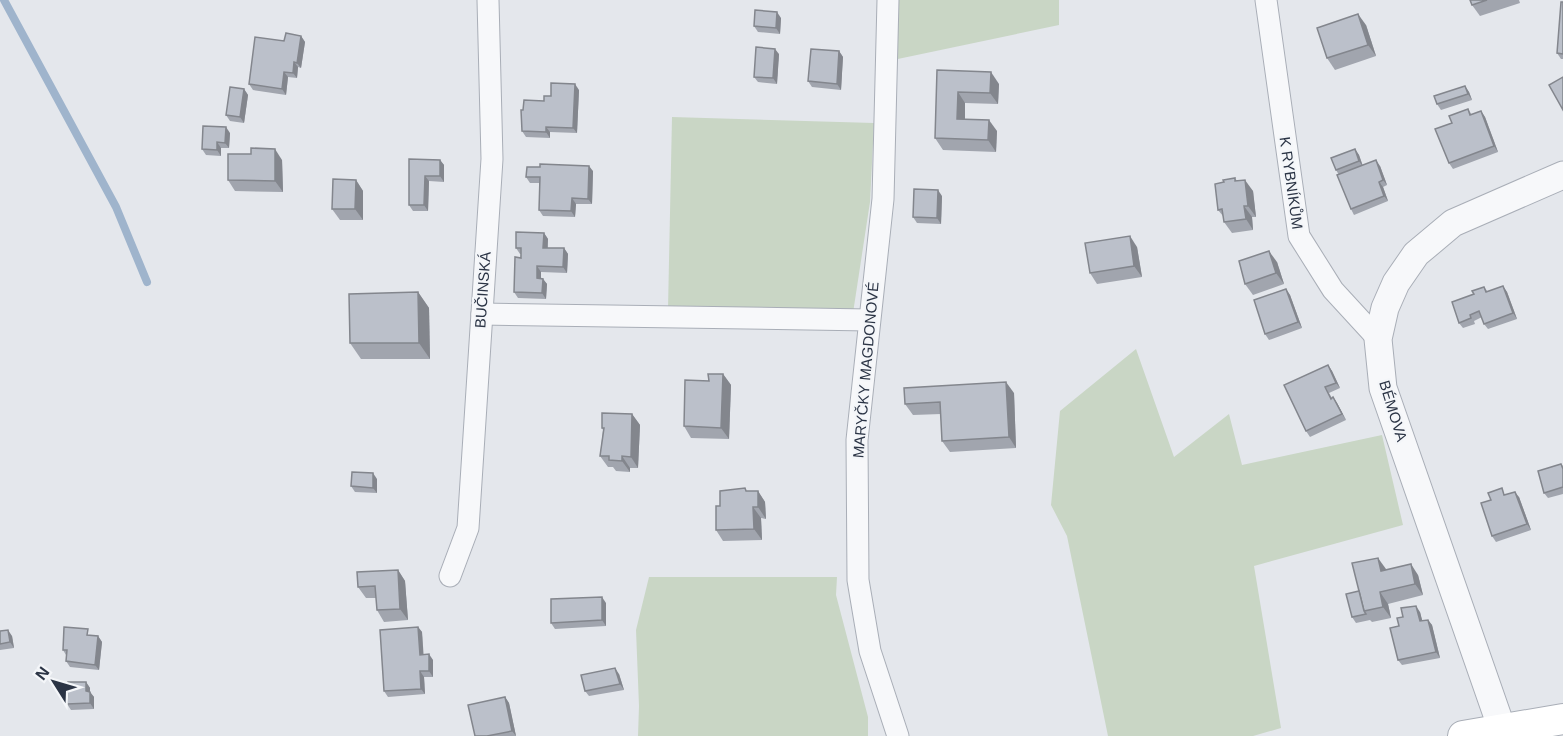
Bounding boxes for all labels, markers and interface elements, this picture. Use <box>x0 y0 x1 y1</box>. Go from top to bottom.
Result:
street label: K RYBNÍKŮM <box>1277 136 1306 230</box>
street label: BUČINSKÁ <box>471 251 494 329</box>
street label: MARYČKY MAGDONOVÉ <box>849 281 882 459</box>
street label: BÉMOVA <box>1376 378 1411 443</box>
north arrow <box>24 652 84 712</box>
text: N <box>32 664 53 683</box>

